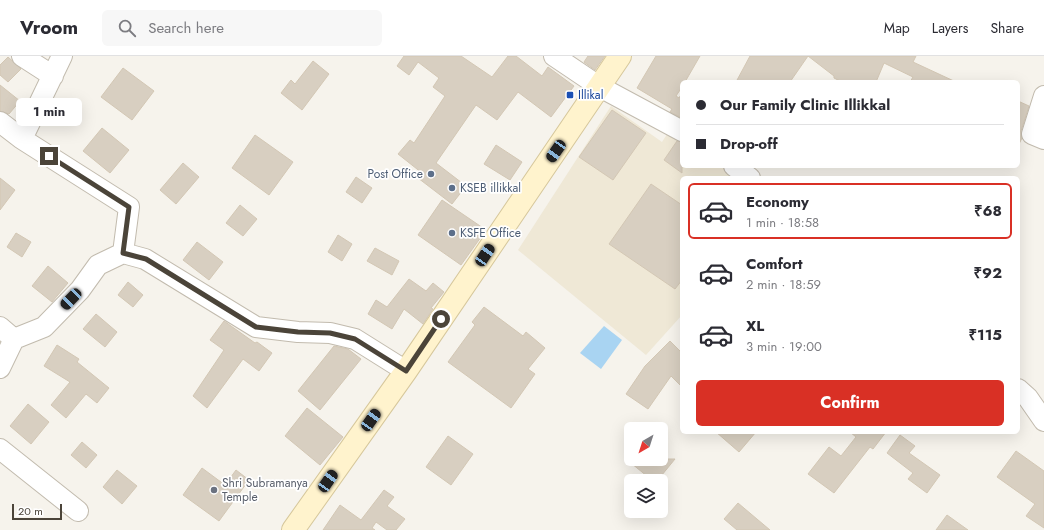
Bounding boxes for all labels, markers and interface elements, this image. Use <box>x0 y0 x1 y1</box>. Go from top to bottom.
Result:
search box <box>102 10 382 46</box>
text: Vroom <box>20 14 78 41</box>
icon: search <box>116 17 138 39</box>
text: Search here <box>148 17 224 39</box>
text: Map <box>884 18 910 38</box>
text: Layers <box>932 18 968 38</box>
text: Share <box>990 18 1024 38</box>
place label: Illikal <box>578 86 603 104</box>
marker: Illikal <box>565 90 575 100</box>
text: Our Family Clinic Illikkal <box>720 94 890 116</box>
callout: 1 min <box>16 98 82 126</box>
text: 1 min <box>33 102 65 121</box>
text: Drop-off <box>720 133 778 155</box>
car <box>544 138 568 164</box>
route end <box>40 147 58 165</box>
place label: Post Office <box>368 165 423 183</box>
marker: Post Office <box>426 169 436 179</box>
place label: KSEB illikkal <box>460 179 521 197</box>
marker: KSEB illikkal <box>447 183 457 193</box>
text: Economy <box>746 191 809 213</box>
icon: car <box>698 193 734 229</box>
text: ₹68 <box>974 200 1002 222</box>
text: 1 min · 18:58 <box>746 213 819 232</box>
place label: KSFE Office <box>460 224 521 242</box>
marker: KSFE Office <box>447 228 457 238</box>
car <box>473 242 497 268</box>
text: Comfort <box>746 253 803 275</box>
icon: car <box>698 255 734 291</box>
text: ₹92 <box>974 262 1002 284</box>
text: 2 min · 18:59 <box>746 275 821 294</box>
car <box>58 286 84 312</box>
route start <box>432 310 450 328</box>
text: XL <box>746 315 764 337</box>
icon: car <box>698 317 734 353</box>
text: ₹115 <box>968 324 1002 346</box>
text: 3 min · 19:00 <box>746 337 822 356</box>
button: Confirm <box>696 380 1004 426</box>
car <box>359 407 383 433</box>
north arrow <box>624 422 668 466</box>
map controls <box>624 422 668 518</box>
car <box>316 468 340 494</box>
place label: Shri Subramanya Temple <box>222 474 308 506</box>
button: layers <box>624 474 668 518</box>
marker: Shri Subramanya Temple <box>209 485 219 495</box>
scale bar <box>12 502 62 521</box>
text: 20 m <box>18 503 43 519</box>

